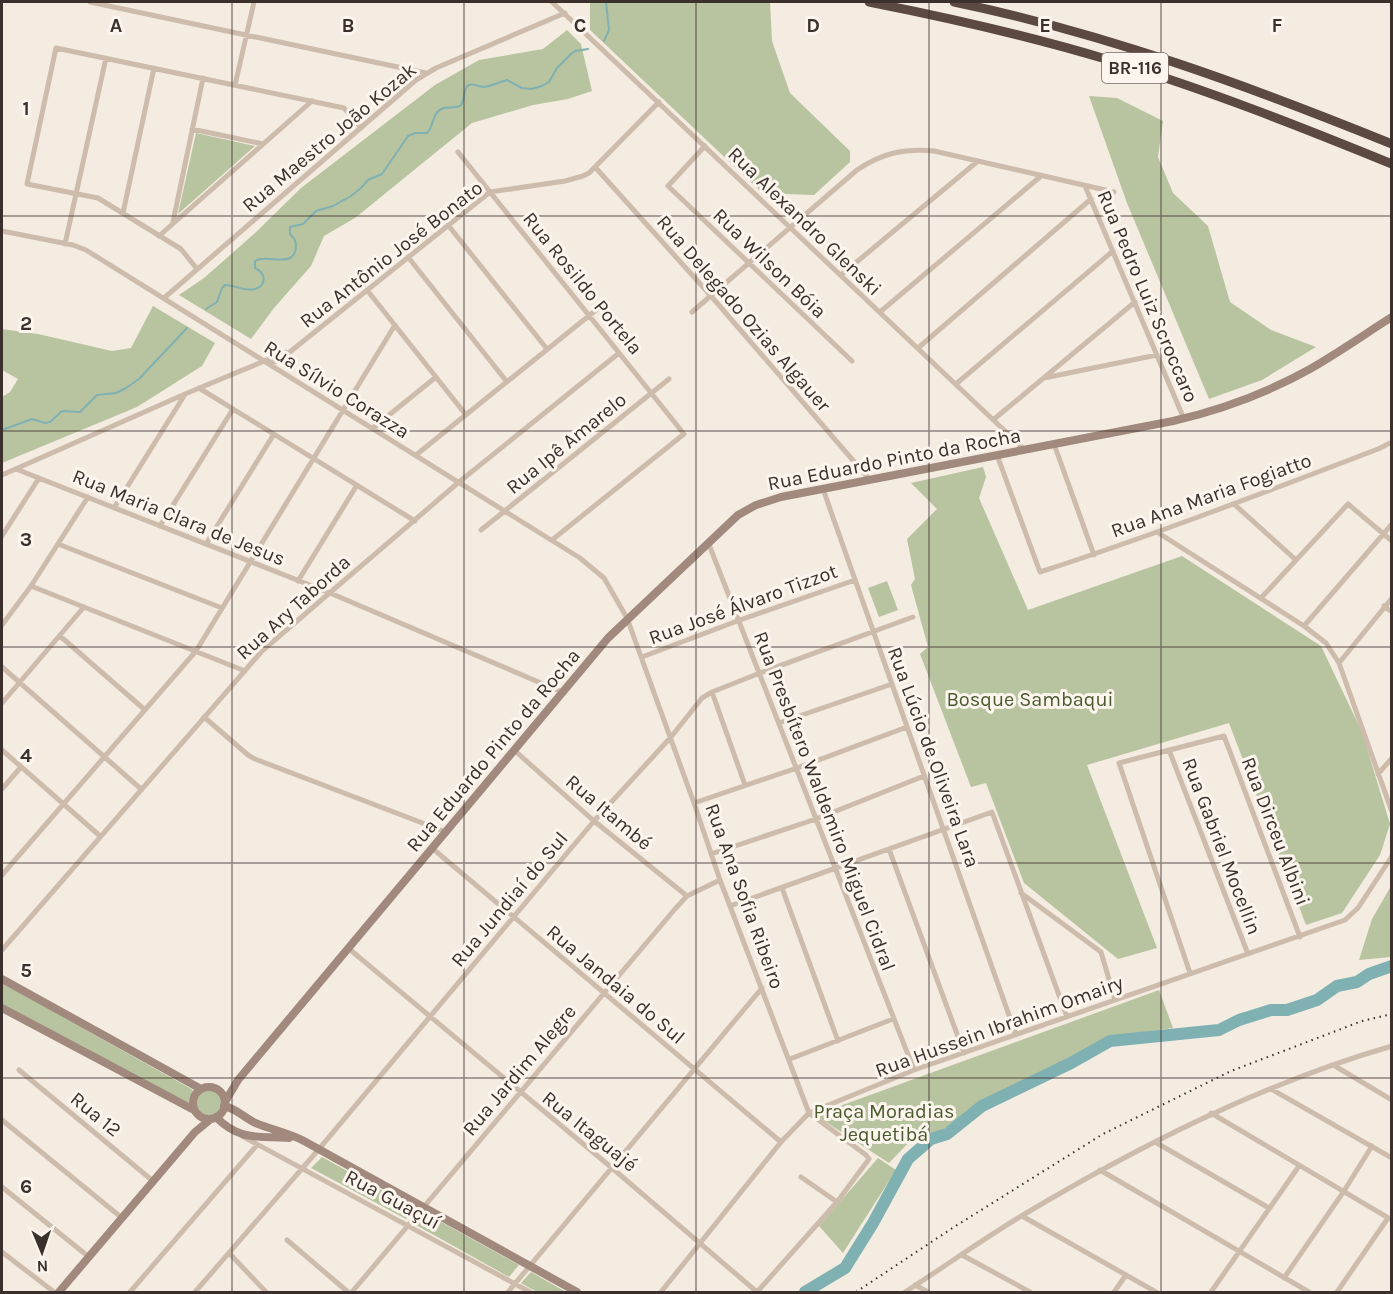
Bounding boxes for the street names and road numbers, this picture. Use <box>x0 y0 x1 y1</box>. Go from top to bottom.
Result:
road number: BR-116 <box>1102 53 1168 83</box>
street label: Rua Maestro João Kozak <box>238 58 421 217</box>
street label: Rua Alexandro Glenski <box>723 142 886 301</box>
street label: Rua Antônio José Bonato <box>295 176 487 333</box>
street label: Rua Pedro Luiz Scroccaro <box>1092 187 1203 406</box>
street label: Rua Wilson Bóia <box>708 204 831 323</box>
street label: Rua Rosildo Portela <box>518 207 647 359</box>
street label: Rua Delegado Ozias Algauer <box>652 210 836 417</box>
street label: Rua Sílvio Corazza <box>260 335 414 443</box>
street label: Rua Ipê Amarelo <box>502 388 631 499</box>
street label: Rua Eduardo Pinto da Rocha <box>765 424 1023 495</box>
street label: Rua Ana Maria Fogiatto <box>1108 449 1314 542</box>
street label: Rua Maria Clara de Jesus <box>69 464 288 571</box>
street label: Rua Ary Taborda <box>232 550 355 664</box>
street label: Rua José Álvaro Tizzot <box>645 559 841 649</box>
street label: Rua Presbítero Waldemiro Miguel Cidral <box>749 628 900 974</box>
street label: Rua Eduardo Pinto da Rocha <box>402 644 585 856</box>
street label: Rua Lúcio de Oliveira Lara <box>883 644 984 870</box>
street label: Rua Dirceu Albini <box>1237 754 1314 909</box>
street label: Rua Gabriel Mocellin <box>1177 755 1266 938</box>
street label: Rua Itambé <box>561 770 656 855</box>
street label: Rua Ana Sofia Ribeiro <box>700 800 789 992</box>
street label: Rua Jundiaí do Sul <box>446 827 573 972</box>
street label: Rua Jandaia do Sul <box>542 920 689 1049</box>
street label: Rua Hussein Ibrahim Omairy <box>872 971 1126 1082</box>
street label: Rua Jardim Alegre <box>458 1000 581 1140</box>
street label: Rua Itaguajé <box>538 1086 642 1177</box>
street label: Rua 12 <box>66 1087 126 1142</box>
street label: Rua Guaçuí <box>341 1165 444 1234</box>

